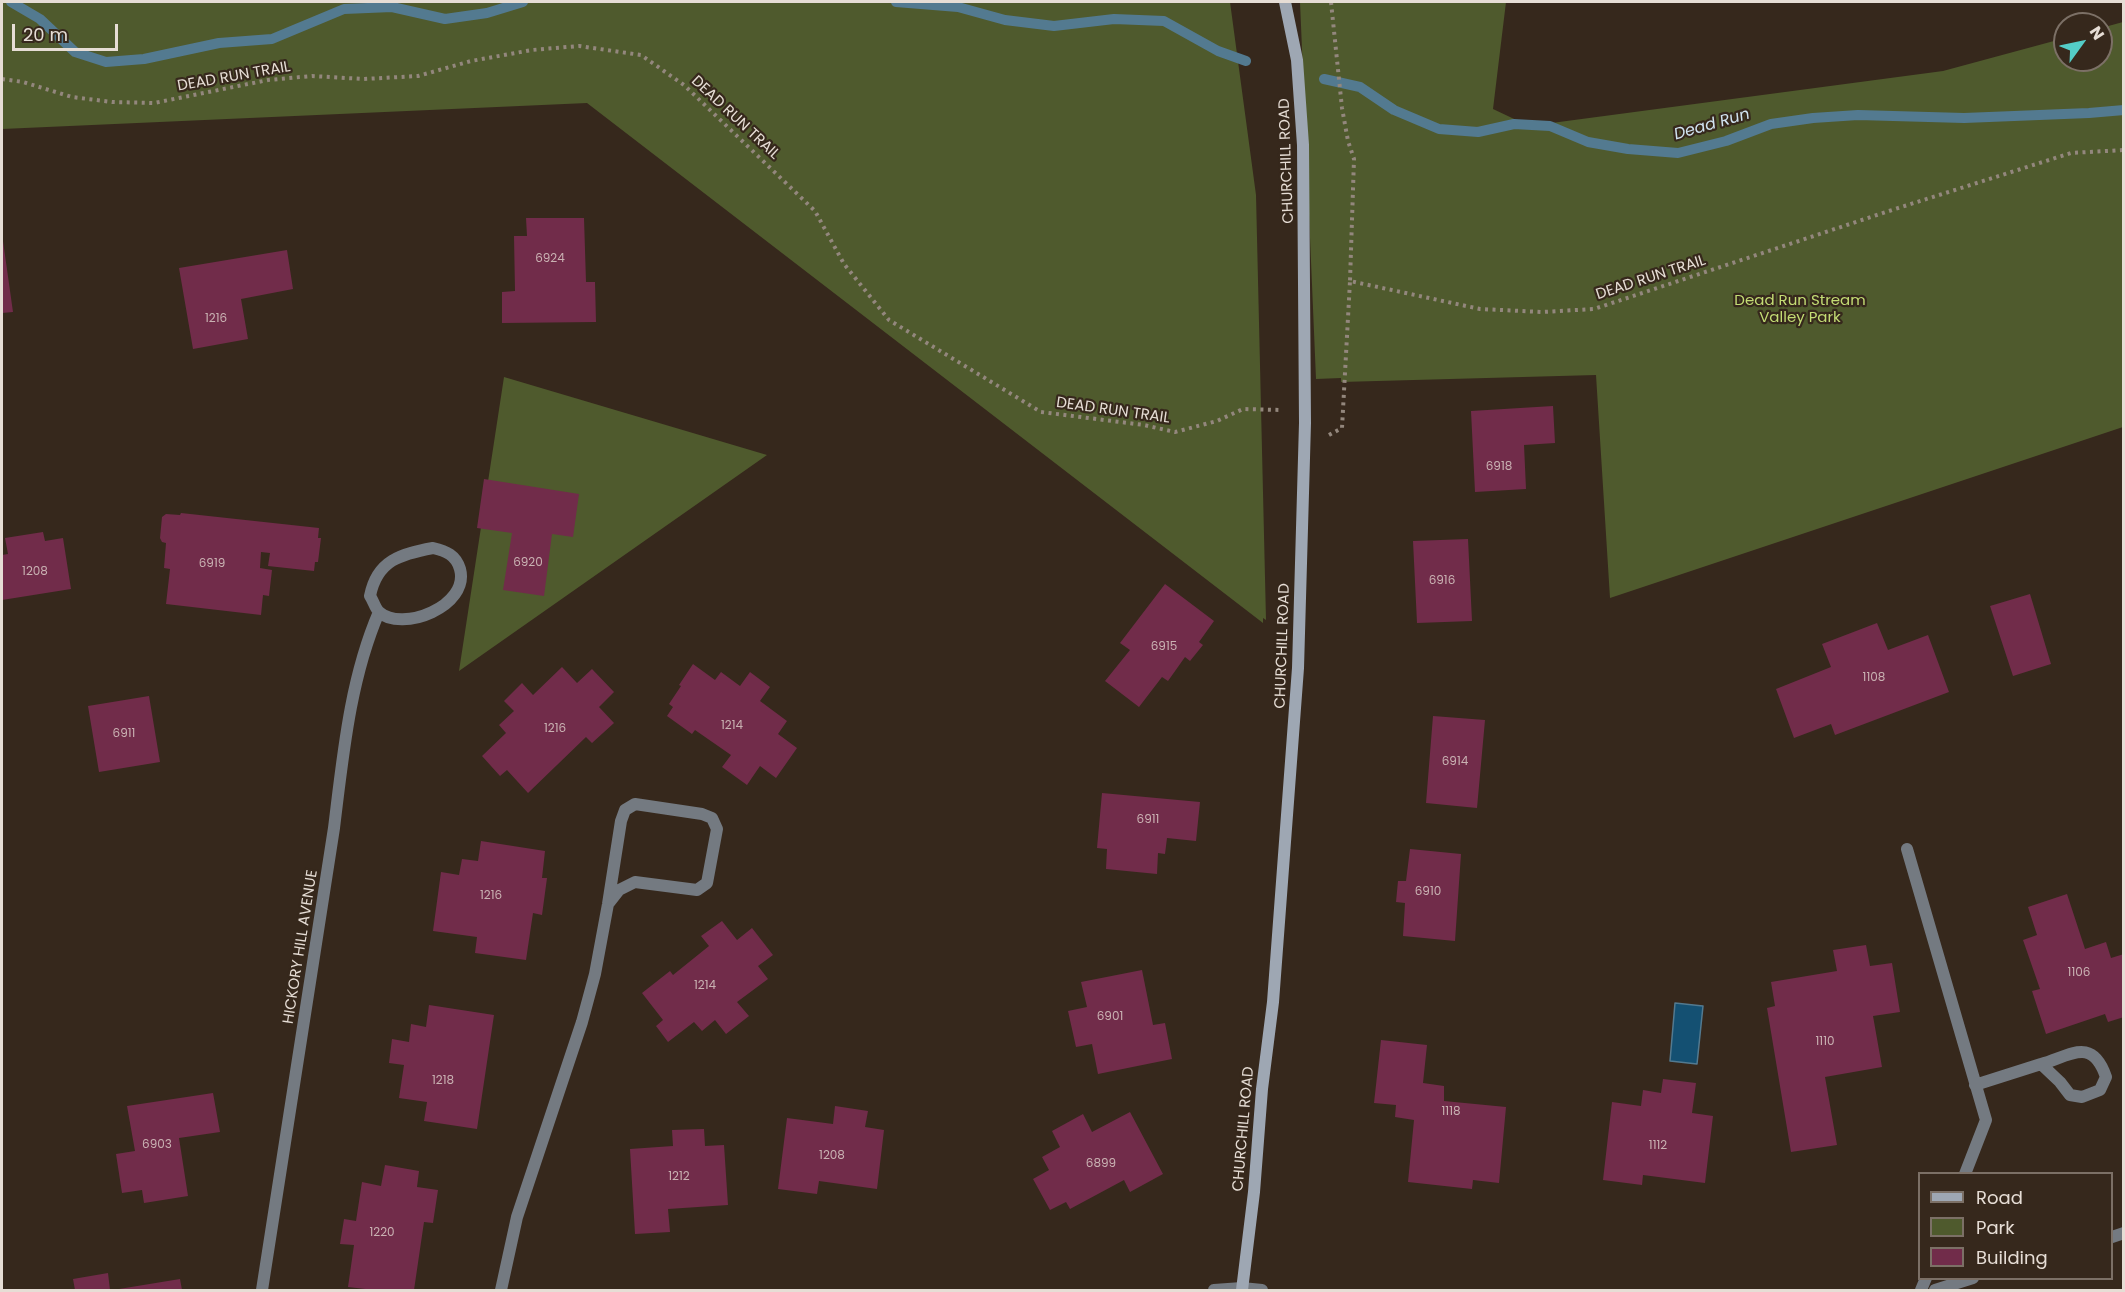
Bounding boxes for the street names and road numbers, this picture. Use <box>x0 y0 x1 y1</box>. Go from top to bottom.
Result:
street label: DEAD RUN TRAIL <box>176 58 292 96</box>
street label: DEAD RUN TRAIL <box>687 72 783 164</box>
street label: CHURCHILL ROAD <box>1276 98 1298 224</box>
street label: DEAD RUN TRAIL <box>1594 252 1708 304</box>
street label: DEAD RUN TRAIL <box>1055 394 1171 428</box>
street label: CHURCHILL ROAD <box>1272 583 1294 709</box>
street label: HICKORY HILL AVENUE <box>280 869 322 1025</box>
street label: CHURCHILL ROAD <box>1230 1066 1258 1192</box>

